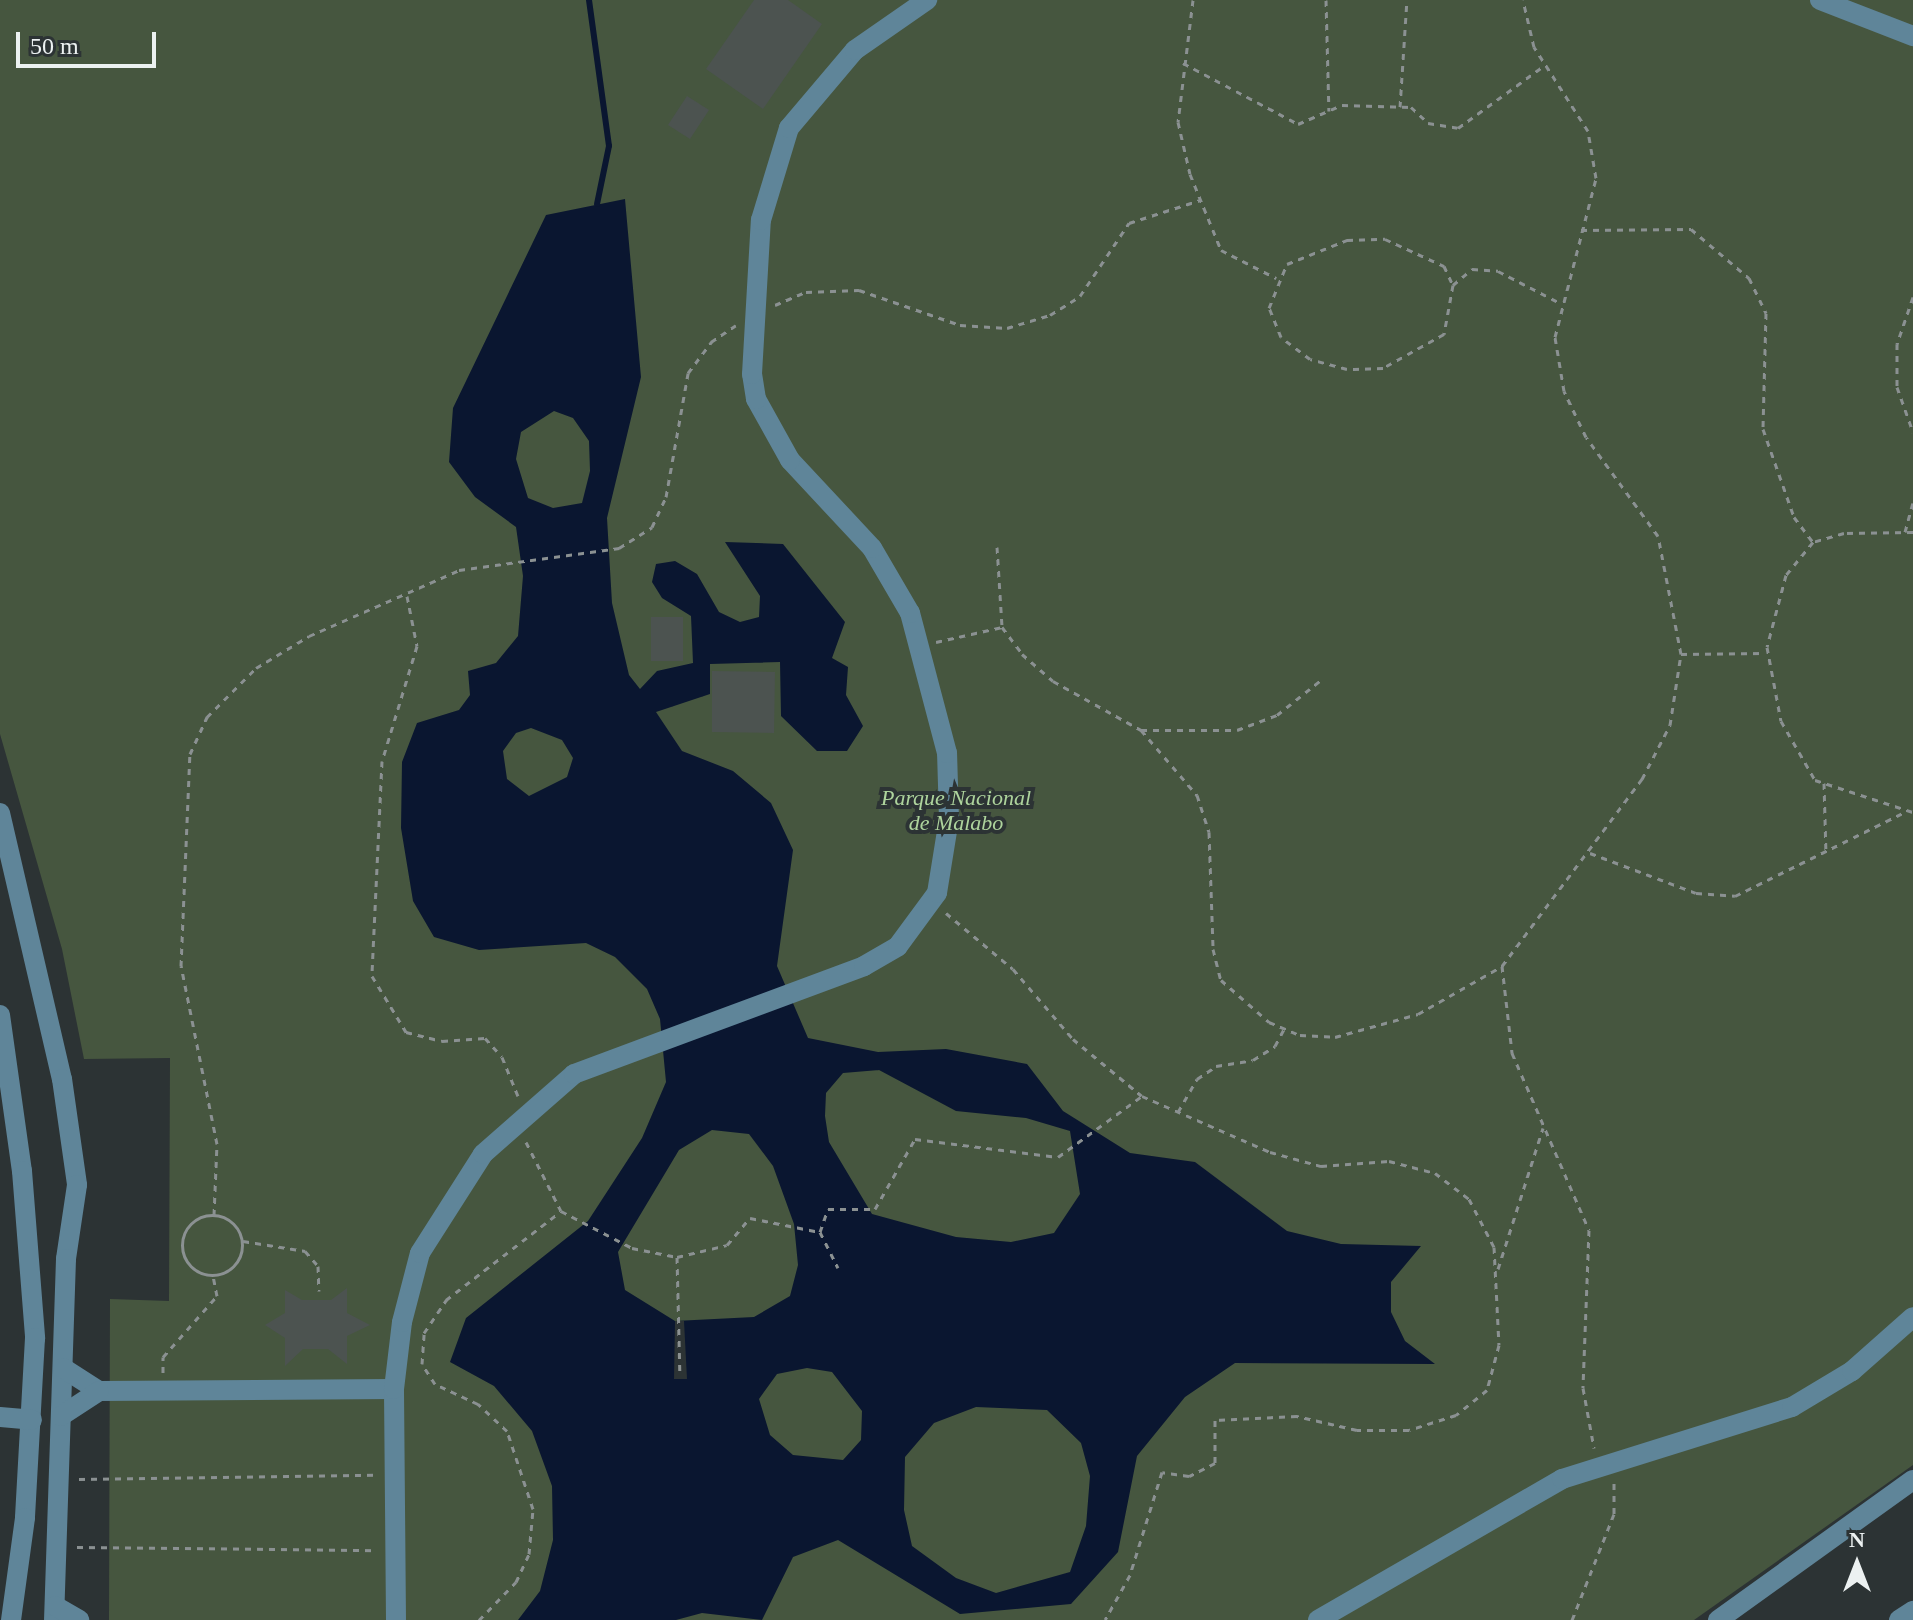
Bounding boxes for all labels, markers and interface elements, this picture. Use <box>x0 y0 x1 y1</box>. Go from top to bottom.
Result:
scale bar <box>20 16 160 66</box>
text: 50 m <box>30 33 79 59</box>
park label: Parque Nacional de Malabo <box>881 784 1031 836</box>
north arrow <box>1817 1524 1897 1604</box>
text: N <box>1849 1527 1865 1552</box>

